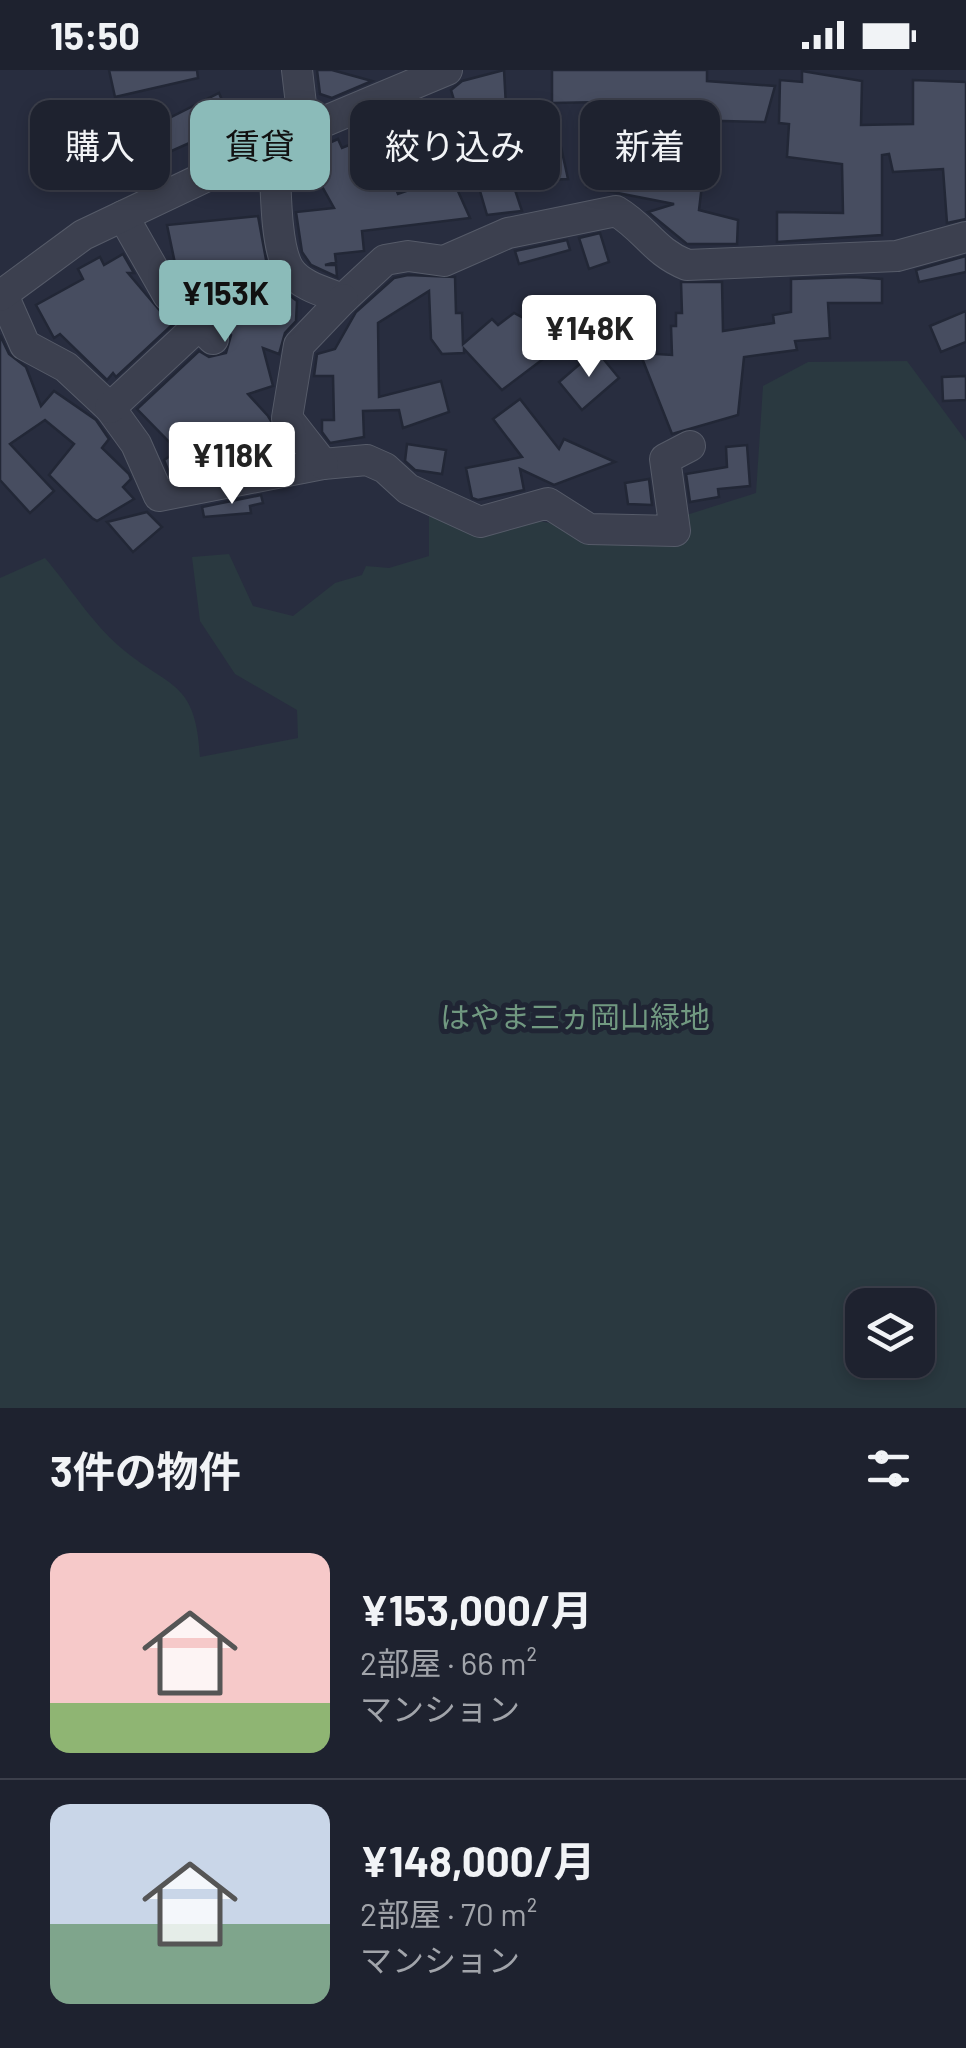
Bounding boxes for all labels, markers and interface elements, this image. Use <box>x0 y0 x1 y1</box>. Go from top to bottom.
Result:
text: 15:50 <box>50 12 140 58</box>
chip: 購入 <box>30 100 170 190</box>
chip: 賃貸 <box>190 100 330 190</box>
chip: 絞り込み <box>350 100 560 190</box>
chip: 新着 <box>580 100 720 190</box>
pin: ¥153K <box>155 260 295 345</box>
text: ¥153K <box>181 273 269 311</box>
pin: ¥148K <box>519 295 659 380</box>
text: ¥148K <box>544 308 634 346</box>
pin: ¥118K <box>162 422 302 507</box>
text: ¥118K <box>191 435 273 473</box>
park label: はやま三ヵ岡山緑地 <box>440 998 710 1034</box>
map controls <box>845 1288 935 1378</box>
button: layers <box>845 1288 935 1378</box>
icon: filters <box>861 1441 916 1496</box>
text: 3件の物件 <box>50 1445 241 1495</box>
text: ¥153,000/月 <box>360 1584 593 1634</box>
icon: home <box>130 1593 250 1713</box>
text: 2部屋 · 66 m² <box>360 1643 537 1681</box>
text: マンション <box>360 1689 520 1727</box>
text: ¥148,000/月 <box>360 1835 596 1885</box>
icon: home <box>130 1844 250 1964</box>
text: 2部屋 · 70 m² <box>360 1894 537 1932</box>
text: マンション <box>360 1940 520 1978</box>

